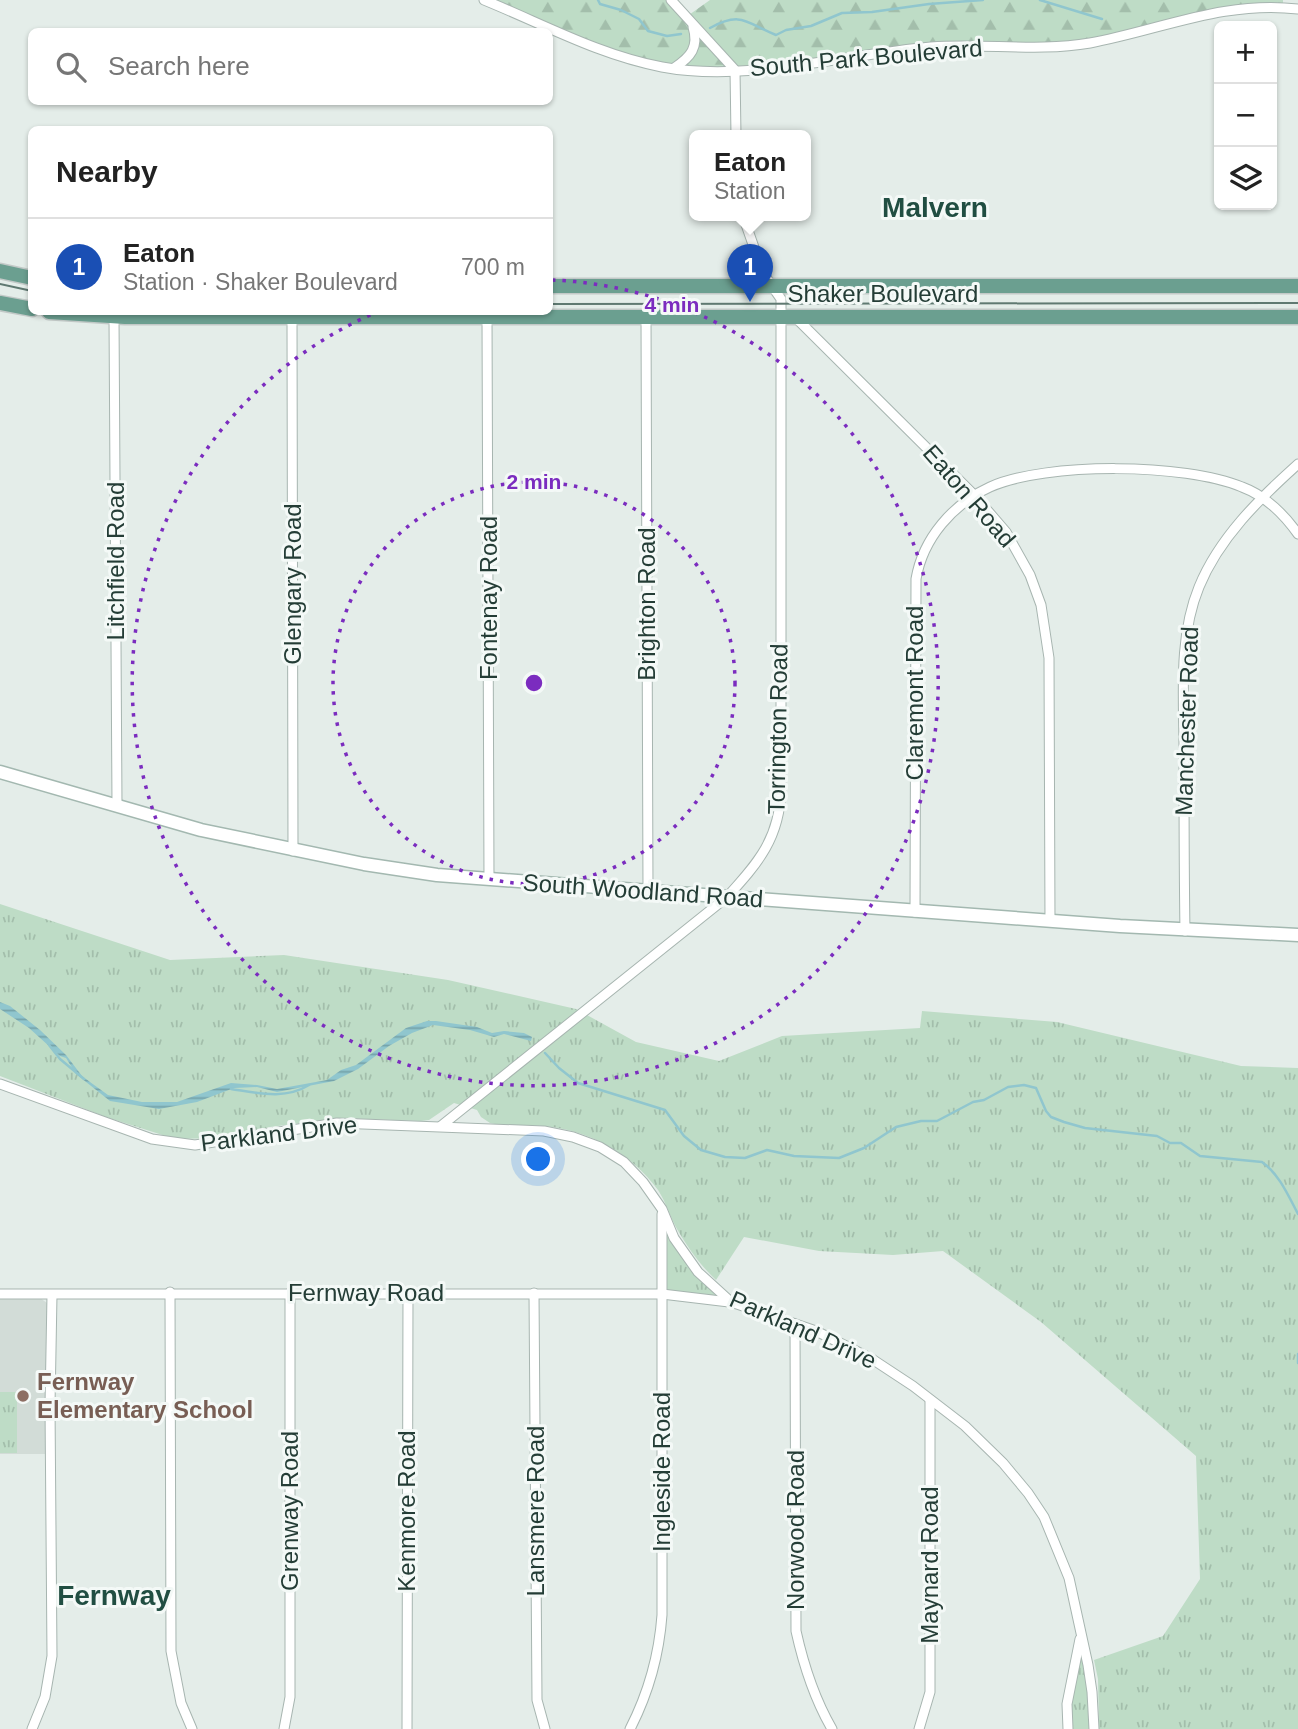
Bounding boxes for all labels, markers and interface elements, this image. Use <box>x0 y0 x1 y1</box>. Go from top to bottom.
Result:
map controls <box>1214 21 1277 210</box>
button: + <box>1214 21 1277 84</box>
search box <box>28 28 553 105</box>
street label: South Park Boulevard <box>748 34 983 81</box>
icon: search <box>52 48 90 86</box>
text: Search here <box>108 51 250 81</box>
button: − <box>1214 84 1277 147</box>
popup <box>689 130 811 221</box>
text: Eaton <box>714 147 786 177</box>
button: layers <box>1214 147 1277 210</box>
text: Nearby <box>56 155 158 188</box>
text: Station <box>714 178 785 204</box>
district label: Malvern <box>882 192 988 223</box>
text: Eaton <box>123 238 195 268</box>
pin: 1 <box>727 244 773 302</box>
text: 1 <box>73 254 85 280</box>
text: 700 m <box>461 254 525 280</box>
text: Station · Shaker Boulevard <box>123 269 398 295</box>
street label: Shaker Boulevard <box>788 280 978 307</box>
text: 4 min <box>645 293 699 316</box>
street label: Eaton Road <box>918 439 1021 552</box>
text: 2 min <box>507 470 561 493</box>
street label: Litchfield Road <box>102 482 129 640</box>
street label: Glengary Road <box>279 503 306 665</box>
street label: Fontenay Road <box>475 516 502 680</box>
street label: Brighton Road <box>633 527 660 681</box>
street label: Claremont Road <box>901 606 928 780</box>
street label: Manchester Road <box>1170 626 1203 816</box>
street label: Torrington Road <box>763 643 792 815</box>
centre of rings <box>522 671 546 695</box>
street label: South Woodland Road <box>522 869 764 912</box>
street label: Parkland Drive <box>199 1111 359 1156</box>
your location <box>521 1142 555 1176</box>
street label: Fernway Road <box>288 1279 444 1306</box>
street label: Parkland Drive <box>726 1285 881 1374</box>
place label: Fernway Elementary School <box>37 1368 253 1423</box>
marker: Fernway Elementary School <box>15 1388 31 1404</box>
street label: Ingleside Road <box>648 1392 675 1552</box>
street label: Lansmere Road <box>522 1426 549 1596</box>
street label: Kenmore Road <box>393 1430 420 1592</box>
street label: Grenway Road <box>276 1431 303 1591</box>
street label: Norwood Road <box>782 1450 809 1610</box>
street label: Maynard Road <box>916 1486 943 1644</box>
district label: Fernway <box>57 1580 171 1611</box>

